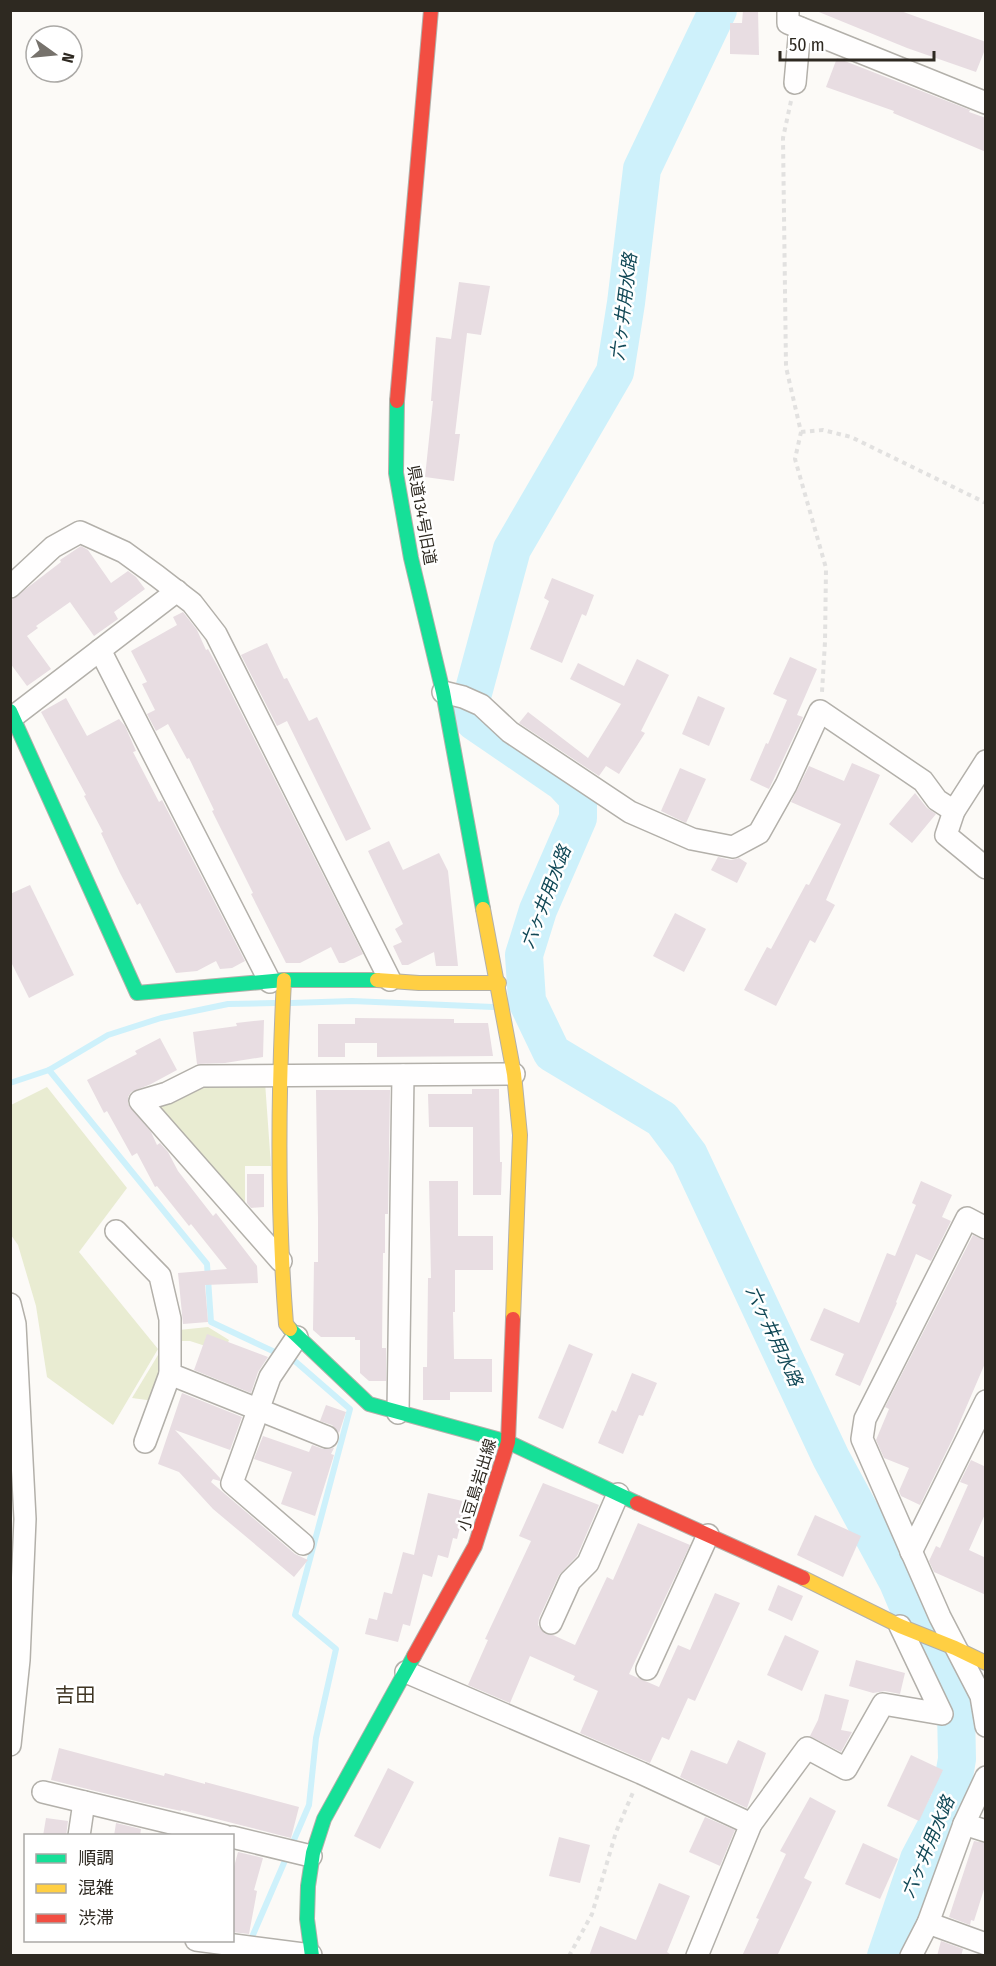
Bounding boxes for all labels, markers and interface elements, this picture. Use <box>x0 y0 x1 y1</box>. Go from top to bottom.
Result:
north arrow <box>24 24 84 84</box>
scale bar <box>780 24 934 62</box>
text: 50 m <box>789 34 825 56</box>
text: N <box>58 51 78 65</box>
water label: 六ヶ井用水路 <box>607 250 642 362</box>
street label: 県道134号旧道 <box>404 464 440 566</box>
water label: 六ヶ井用水路 <box>516 841 576 951</box>
water label: 六ヶ井用水路 <box>741 1282 808 1391</box>
street label: 小豆島岩出線 <box>454 1436 500 1534</box>
district label: 吉田 <box>55 1683 95 1707</box>
water label: 六ヶ井用水路 <box>897 1791 960 1901</box>
legend <box>24 1834 234 1942</box>
text: 順調 <box>78 1847 114 1869</box>
text: 混雑 <box>78 1877 114 1899</box>
text: 渋滞 <box>78 1907 114 1929</box>

